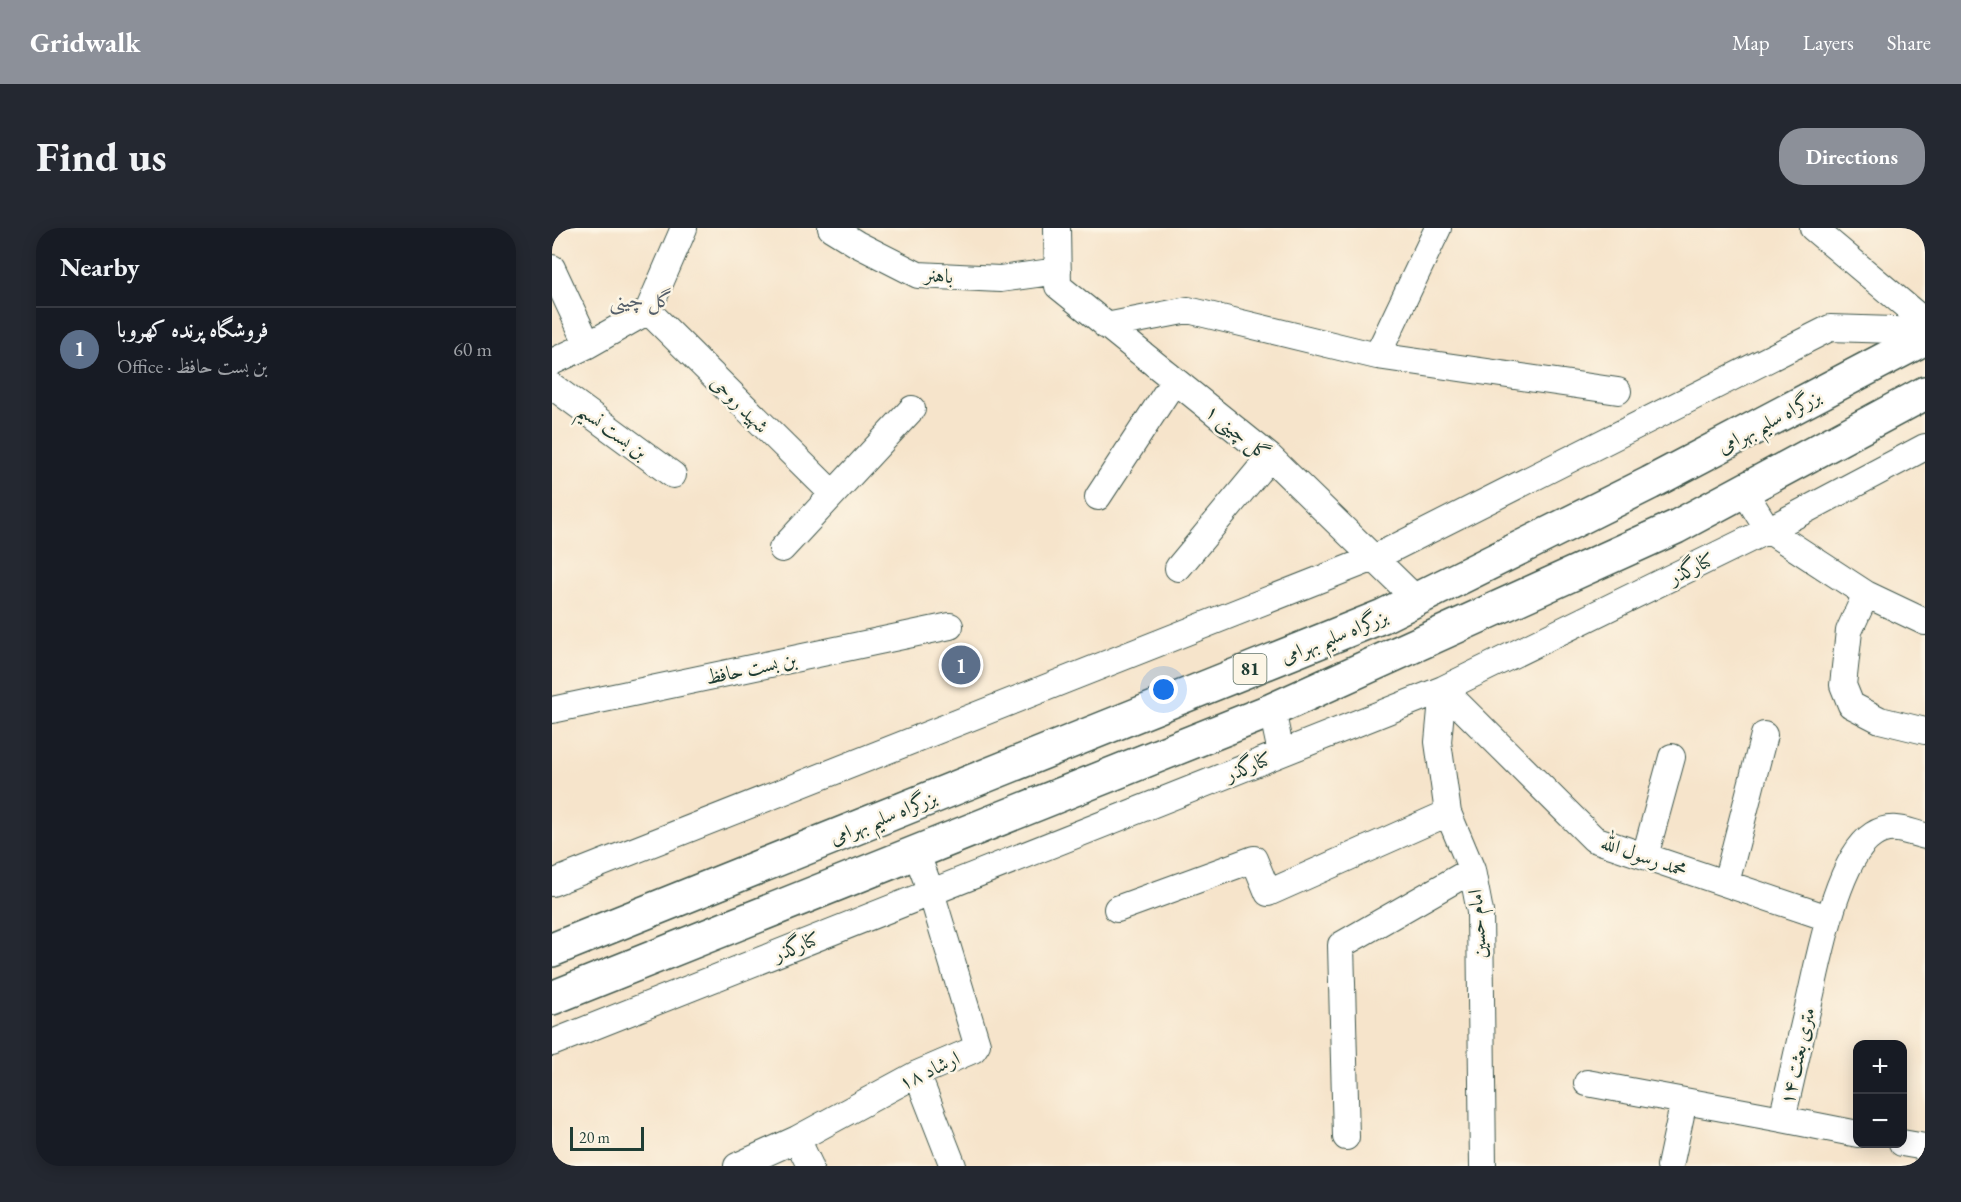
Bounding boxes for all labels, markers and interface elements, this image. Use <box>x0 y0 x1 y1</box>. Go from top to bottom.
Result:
text: Gridwalk <box>30 24 141 60</box>
text: Map <box>1732 29 1770 56</box>
text: Layers <box>1803 29 1854 56</box>
text: Share <box>1887 29 1931 56</box>
button: Directions <box>1779 128 1925 185</box>
text: Find us <box>36 129 167 184</box>
text: Nearby <box>60 250 140 284</box>
street label: باهنر <box>922 261 954 289</box>
district label: گل چینی <box>609 286 673 315</box>
text: فروشگاه پرنده کهروبا <box>117 315 268 344</box>
text: 1 <box>74 336 85 362</box>
text: 60 m <box>453 336 492 362</box>
text: Office · بن بست حافظ <box>117 353 268 379</box>
street label: شهید روحی <box>705 369 775 439</box>
street label: بزرگراه سلیم بهرامی <box>1713 383 1829 465</box>
street label: بن بست نسیم <box>569 397 653 471</box>
street label: گل چینی ۱ <box>1199 398 1276 468</box>
street label: کنارگذر <box>1662 545 1718 591</box>
street label: بزرگراه سلیم بهرامی <box>1276 602 1395 676</box>
pin: 1 <box>942 642 980 688</box>
street label: بن بست حافظ <box>703 646 799 690</box>
road number: 81 <box>1234 654 1266 684</box>
your location <box>1149 675 1178 704</box>
street label: کنارگذر <box>1219 744 1275 788</box>
street label: بزرگراه سلیم بهرامی <box>825 783 944 857</box>
street label: محمد رسول الله <box>1597 827 1691 883</box>
street label: امام حسین <box>1462 888 1497 960</box>
street label: کنارگذر <box>767 924 823 968</box>
street label: ۱۴ متری بعثت <box>1773 1005 1821 1107</box>
map controls <box>1853 1040 1907 1148</box>
button: + <box>1853 1040 1907 1094</box>
street label: ارشاد ۱۸ <box>894 1045 964 1095</box>
button: − <box>1853 1094 1907 1148</box>
scale bar <box>570 1124 644 1152</box>
text: 20 m <box>579 1127 610 1148</box>

